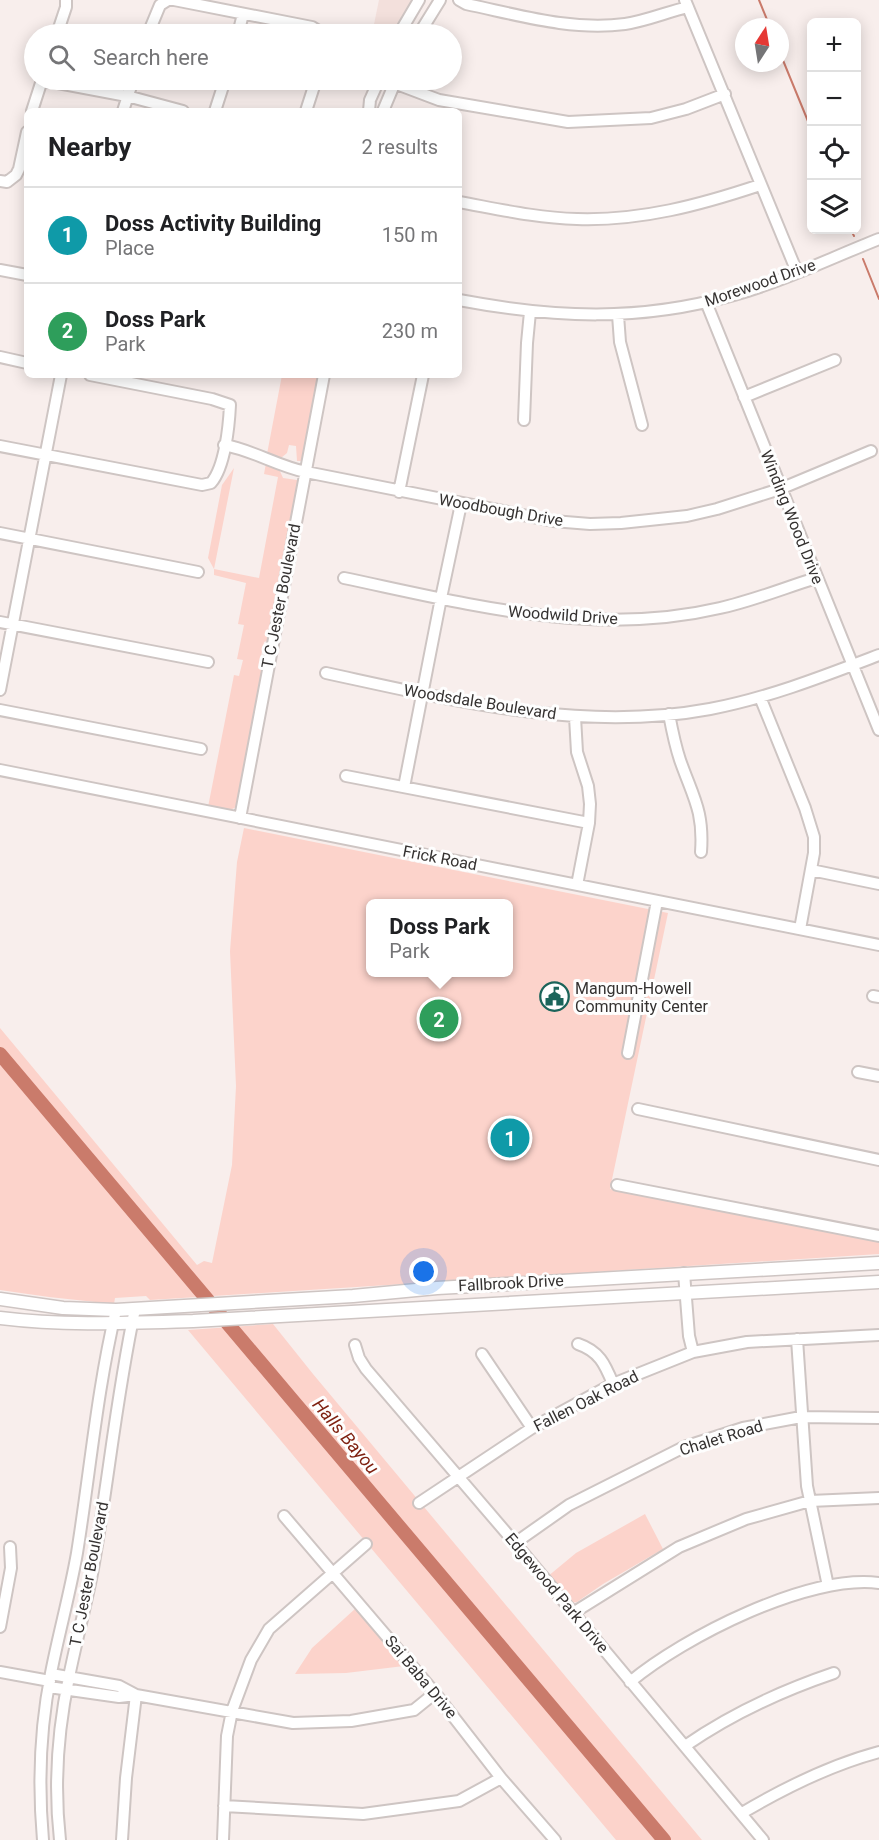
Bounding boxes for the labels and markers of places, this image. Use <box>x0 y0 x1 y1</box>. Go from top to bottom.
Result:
place label: Mangum-Howell Community Center <box>575 979 708 1016</box>
public building icon: Mangum-Howell Community Center <box>538 981 570 1013</box>
pin: 2 <box>420 996 458 1042</box>
pin: 1 <box>490 1116 530 1160</box>

